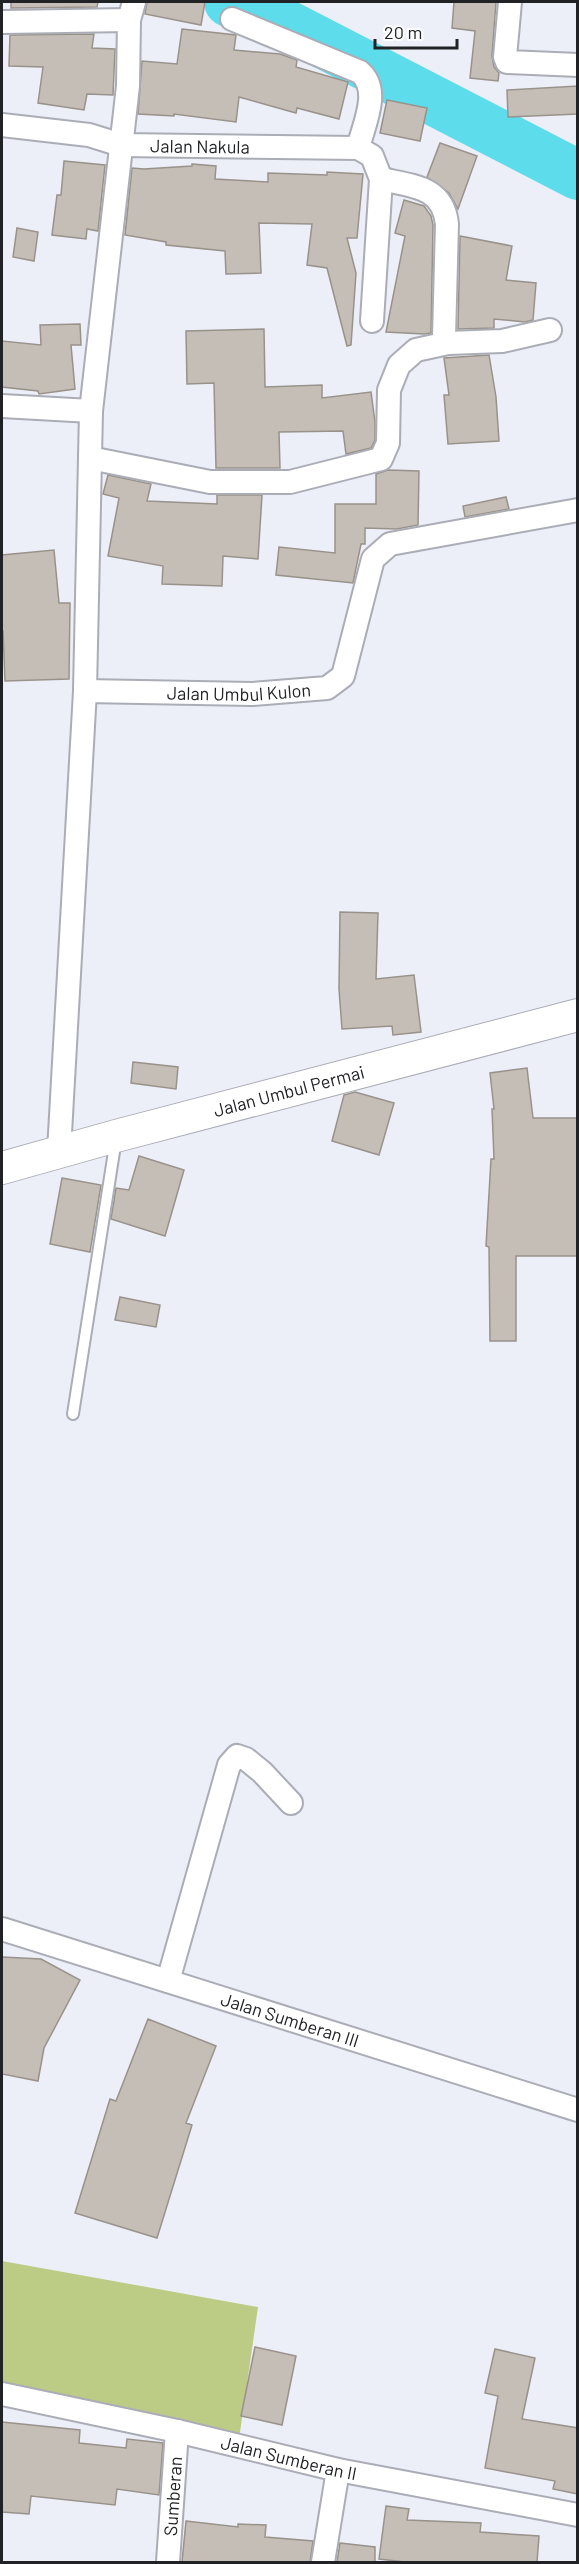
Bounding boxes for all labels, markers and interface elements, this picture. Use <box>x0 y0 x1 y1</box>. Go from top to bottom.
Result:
scale bar <box>375 12 458 50</box>
text: 20 m <box>384 21 422 43</box>
street label: Jalan Nakula <box>150 134 250 158</box>
street label: Jalan Umbul Kulon <box>167 678 312 705</box>
street label: Jalan Umbul Permai <box>211 1060 367 1121</box>
street label: Jalan Sumberan III <box>218 1988 362 2052</box>
street label: Jalan Sumberan II <box>219 2431 359 2484</box>
street label: Sumberan <box>159 2456 186 2537</box>

